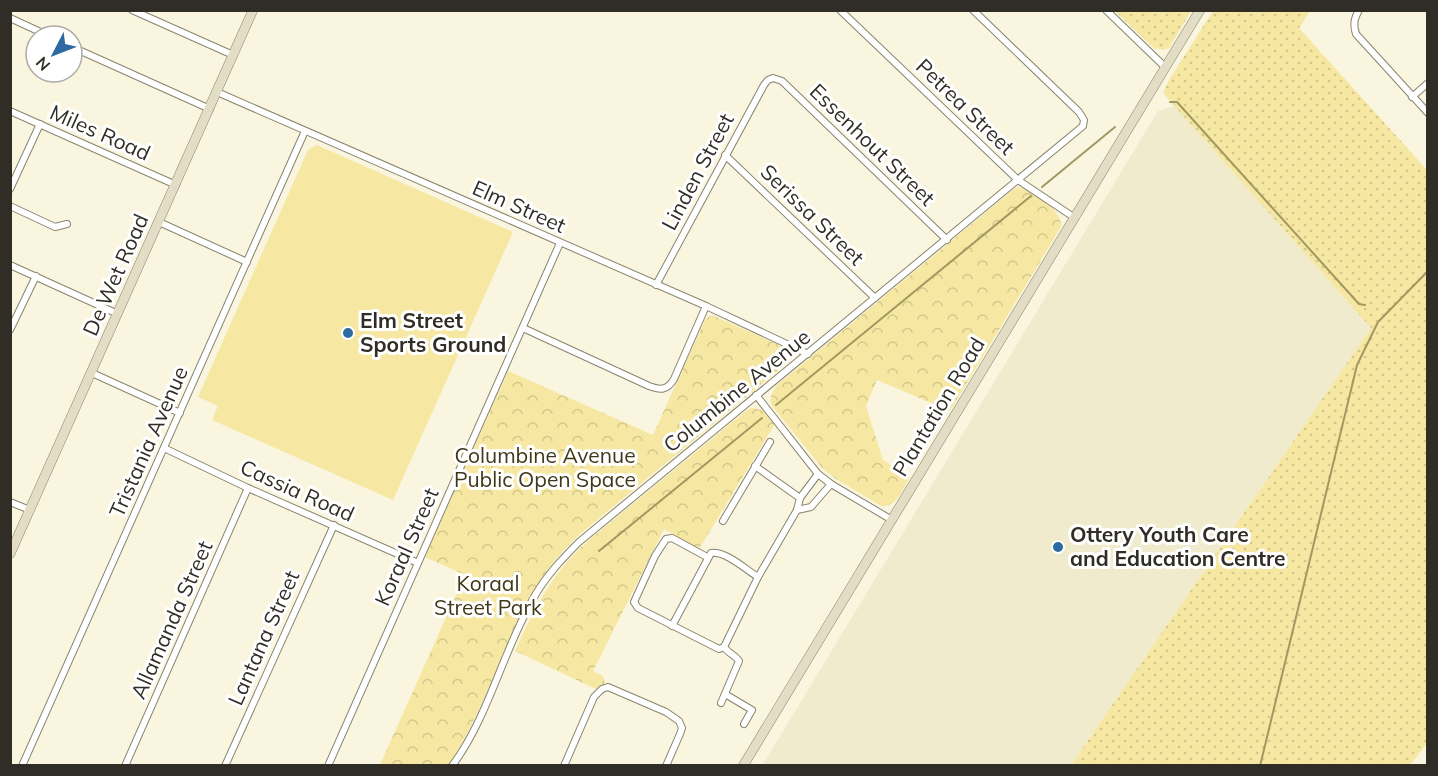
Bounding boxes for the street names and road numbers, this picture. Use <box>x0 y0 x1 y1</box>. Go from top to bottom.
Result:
street label: Petrea Street <box>911 53 1020 160</box>
street label: Essenhout Street <box>805 78 941 211</box>
street label: Miles Road <box>46 98 154 166</box>
street label: Linden Street <box>655 109 739 234</box>
street label: Serissa Street <box>755 158 870 270</box>
street label: Elm Street <box>469 174 570 238</box>
street label: De Wet Road <box>77 210 153 339</box>
street label: Columbine Avenue <box>658 323 815 457</box>
street label: Plantation Road <box>887 332 990 481</box>
street label: Tristania Avenue <box>103 362 193 521</box>
street label: Cassia Road <box>236 453 358 527</box>
street label: Koraal Street <box>369 484 444 610</box>
street label: Allamanda Street <box>125 537 218 703</box>
street label: Lantana Street <box>222 566 304 709</box>

